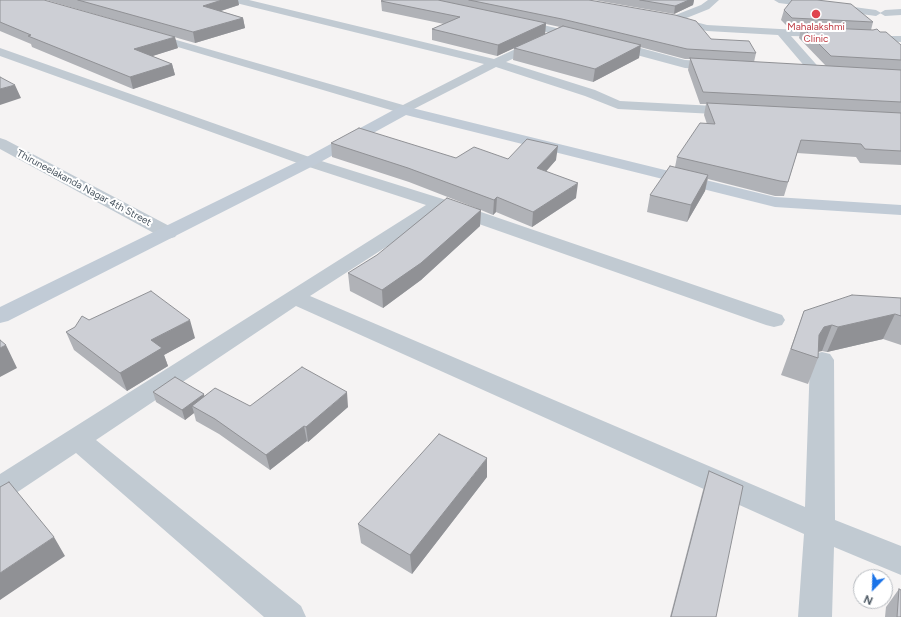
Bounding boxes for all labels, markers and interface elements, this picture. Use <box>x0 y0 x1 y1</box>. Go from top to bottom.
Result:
marker: Mahalakshmi Clinic <box>810 8 822 20</box>
place label: Mahalakshmi Clinic <box>787 21 845 44</box>
street label: Thiruneelakanda Nagar 4th Street <box>15 147 153 229</box>
north arrow <box>853 569 893 609</box>
text: N <box>862 592 875 607</box>

